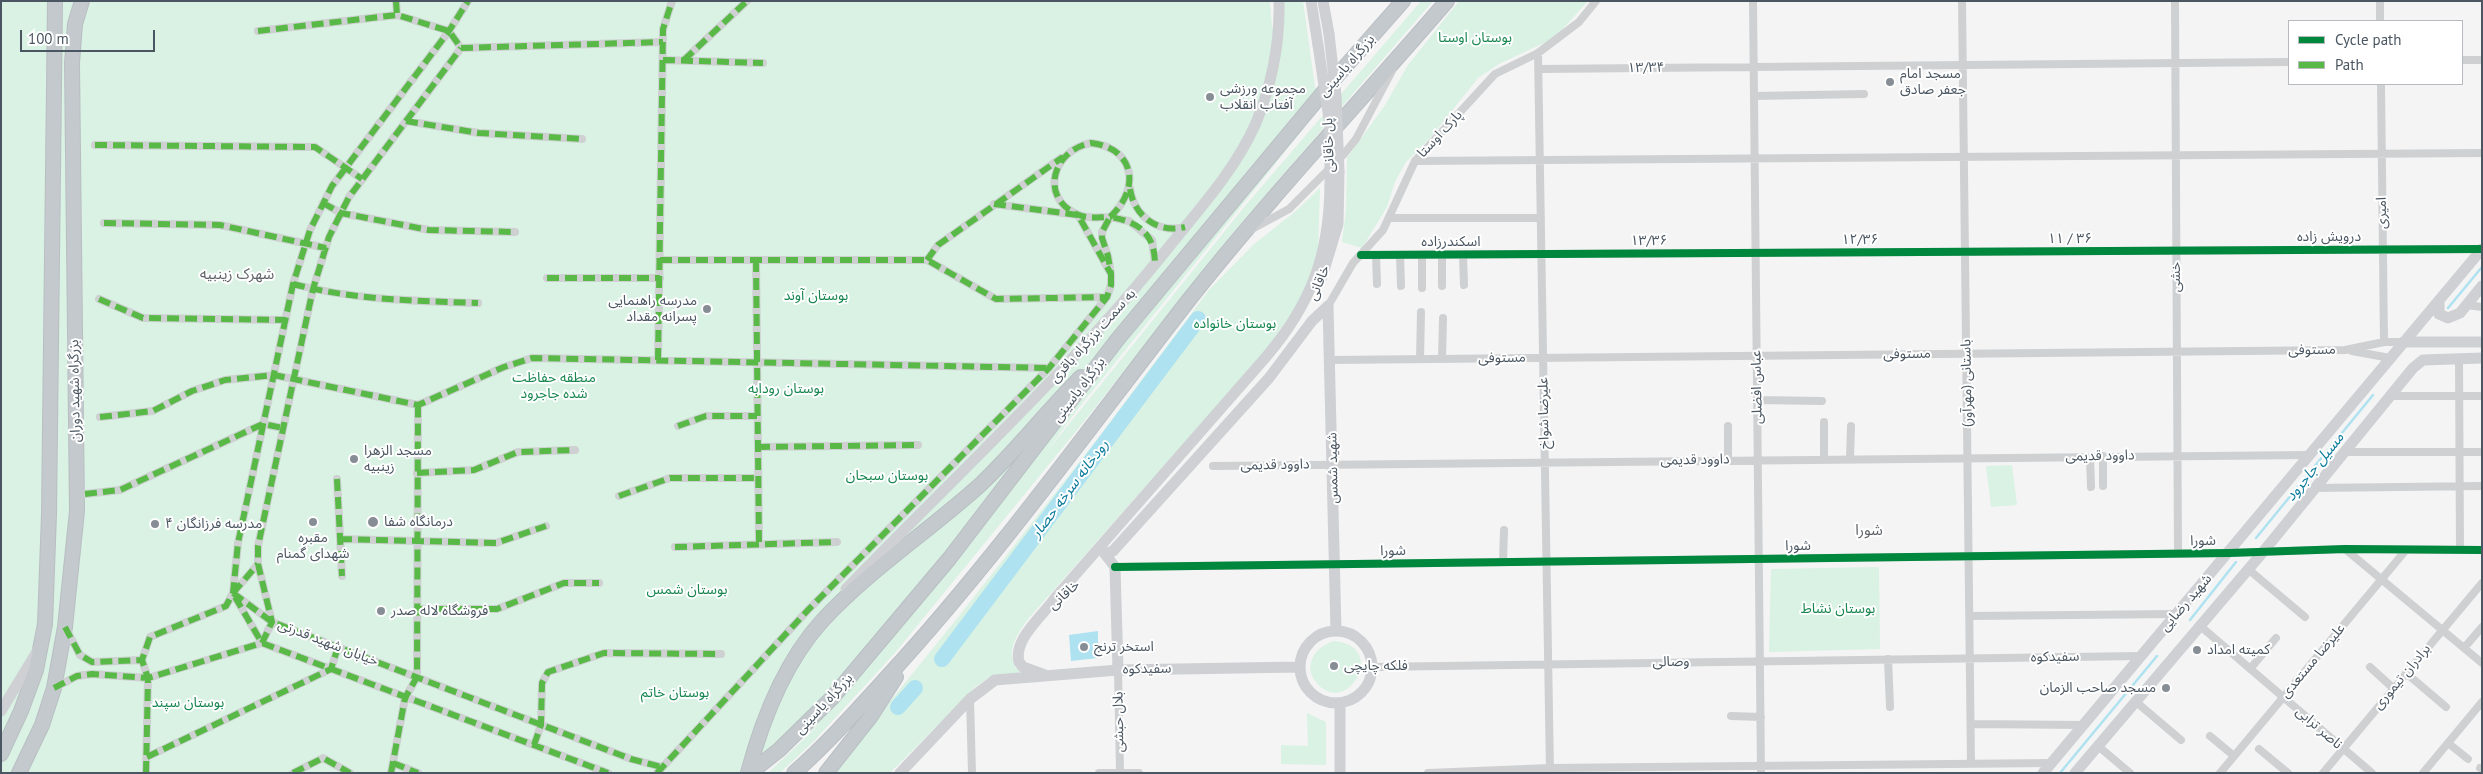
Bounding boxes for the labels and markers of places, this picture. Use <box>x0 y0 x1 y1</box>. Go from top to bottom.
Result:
place label: مسجد امام جعفر صادق <box>1900 66 1966 98</box>
marker: مسجد امام جعفر صادق <box>1884 76 1896 88</box>
place label: مجموعه ورزشی آفتاب انقلاب <box>1220 81 1306 114</box>
marker: مجموعه ورزشی آفتاب انقلاب <box>1204 91 1216 103</box>
place label: مدرسه راهنمایی پسرانه مقداد <box>608 293 697 326</box>
marker: مدرسه راهنمایی پسرانه مقداد <box>701 303 713 315</box>
place label: مسجد الزهرا زینبیه <box>364 443 432 476</box>
marker: مسجد الزهرا زینبیه <box>348 453 360 465</box>
place label: درمانگاه شفا <box>384 514 453 530</box>
marker: درمانگاه شفا <box>366 515 380 529</box>
place label: مدرسه فرزانگان ۴ <box>165 516 262 532</box>
marker: مقبره شهدای گمنام <box>307 516 319 528</box>
marker: مدرسه فرزانگان ۴ <box>149 518 161 530</box>
place label: مقبره شهدای گمنام <box>277 530 349 562</box>
place label: فروشگاه لاله صدر <box>391 603 488 619</box>
marker: فروشگاه لاله صدر <box>375 605 387 617</box>
place label: استخر ترنج <box>1094 639 1154 655</box>
marker: استخر ترنج <box>1078 641 1090 653</box>
place label: کمیته امداد <box>2207 642 2270 658</box>
marker: کمیته امداد <box>2191 644 2203 656</box>
place label: فلکه چایچی <box>1344 658 1408 674</box>
marker: فلکه چایچی <box>1328 660 1340 672</box>
place label: مسجد صاحب الزمان <box>2040 680 2156 696</box>
marker: مسجد صاحب الزمان <box>2160 682 2172 694</box>

